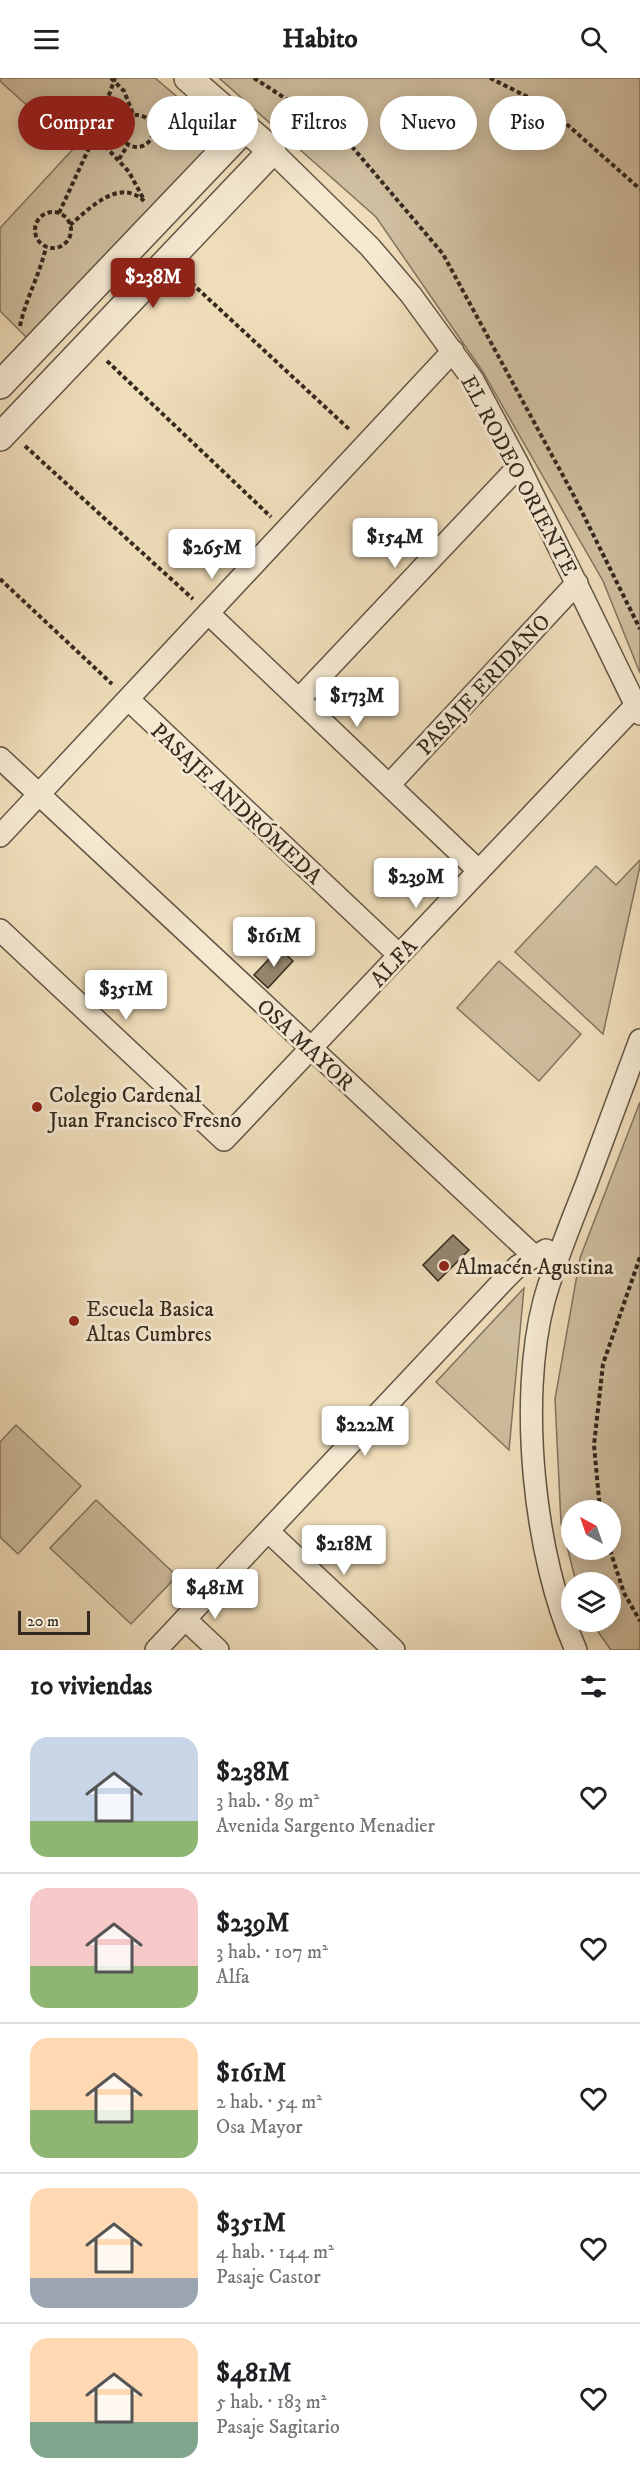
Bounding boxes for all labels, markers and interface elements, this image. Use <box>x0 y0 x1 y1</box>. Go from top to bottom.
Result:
text: Habito <box>282 22 358 56</box>
icon: menu <box>30 23 63 56</box>
icon: search <box>577 23 610 56</box>
chip: Comprar <box>18 96 135 150</box>
chip: Alquilar <box>147 96 258 150</box>
chip: Filtros <box>270 96 368 150</box>
chip: Nuevo <box>380 96 477 150</box>
chip: Piso <box>489 96 566 150</box>
pin: $238M <box>111 258 195 309</box>
text: $238M <box>125 265 181 290</box>
street label: EL RODEO ORIENTE <box>454 371 583 580</box>
pin: $154M <box>353 518 437 569</box>
text: $154M <box>367 525 423 550</box>
pin: $265M <box>170 529 254 580</box>
text: $265M <box>182 536 242 561</box>
street label: PASAJE ERIDANO <box>412 609 557 761</box>
pin: $173M <box>315 677 399 728</box>
text: $173M <box>330 684 384 709</box>
street label: PASAJE ANDRÓMEDA <box>145 717 329 891</box>
pin: $239M <box>374 858 458 909</box>
text: $239M <box>388 865 444 890</box>
pin: $161M <box>232 917 316 968</box>
text: $161M <box>247 924 301 949</box>
street label: ALFA <box>365 932 424 993</box>
pin: $351M <box>84 970 168 1021</box>
text: $351M <box>99 977 153 1002</box>
street label: OSA MAYOR <box>251 993 359 1097</box>
place label: Colegio Cardenal Juan Francisco Fresno <box>47 1082 241 1134</box>
marker: Colegio Cardenal Juan Francisco Fresno <box>30 1100 44 1114</box>
place label: Almacén Agustina <box>456 1254 614 1281</box>
marker: Almacén Agustina <box>437 1259 451 1273</box>
place label: Escuela Basica Altas Cumbres <box>86 1296 215 1348</box>
marker: Escuela Basica Altas Cumbres <box>67 1314 81 1328</box>
pin: $222M <box>323 1406 407 1457</box>
text: $222M <box>336 1413 394 1438</box>
north arrow <box>561 1500 621 1560</box>
map controls <box>561 1500 621 1632</box>
pin: $218M <box>302 1525 386 1576</box>
text: $218M <box>316 1532 372 1557</box>
pin: $481M <box>173 1569 257 1620</box>
button: layers <box>561 1572 621 1632</box>
text: $481M <box>186 1576 244 1601</box>
scale bar <box>18 1608 90 1636</box>
text: 20 m <box>27 1611 59 1631</box>
text: 10 viviendas <box>30 1670 152 1703</box>
icon: filters <box>577 1670 610 1703</box>
text: $238M <box>216 1756 289 1789</box>
icon: home <box>78 1761 150 1833</box>
icon: heart <box>577 1781 610 1814</box>
text: 3 hab. · 89 m² <box>216 1789 319 1814</box>
text: Avenida Sargento Menadier <box>216 1814 435 1839</box>
text: $239M <box>216 1907 289 1940</box>
icon: home <box>78 1912 150 1984</box>
icon: heart <box>577 1932 610 1965</box>
text: 3 hab. · 107 m² <box>216 1940 328 1965</box>
text: Alfa <box>216 1965 250 1990</box>
text: $161M <box>216 2057 286 2090</box>
icon: home <box>78 2062 150 2134</box>
icon: heart <box>577 2082 610 2115</box>
text: 2 hab. · 54 m² <box>216 2090 322 2115</box>
text: Osa Mayor <box>216 2115 303 2140</box>
text: $351M <box>216 2207 286 2240</box>
icon: home <box>78 2212 150 2284</box>
icon: heart <box>577 2232 610 2265</box>
text: 4 hab. · 144 m² <box>216 2240 334 2265</box>
text: Pasaje Castor <box>216 2265 321 2290</box>
text: $481M <box>216 2357 291 2390</box>
icon: home <box>78 2362 150 2434</box>
icon: heart <box>577 2382 610 2415</box>
text: 5 hab. · 183 m² <box>216 2390 327 2415</box>
text: Pasaje Sagitario <box>216 2415 340 2440</box>

